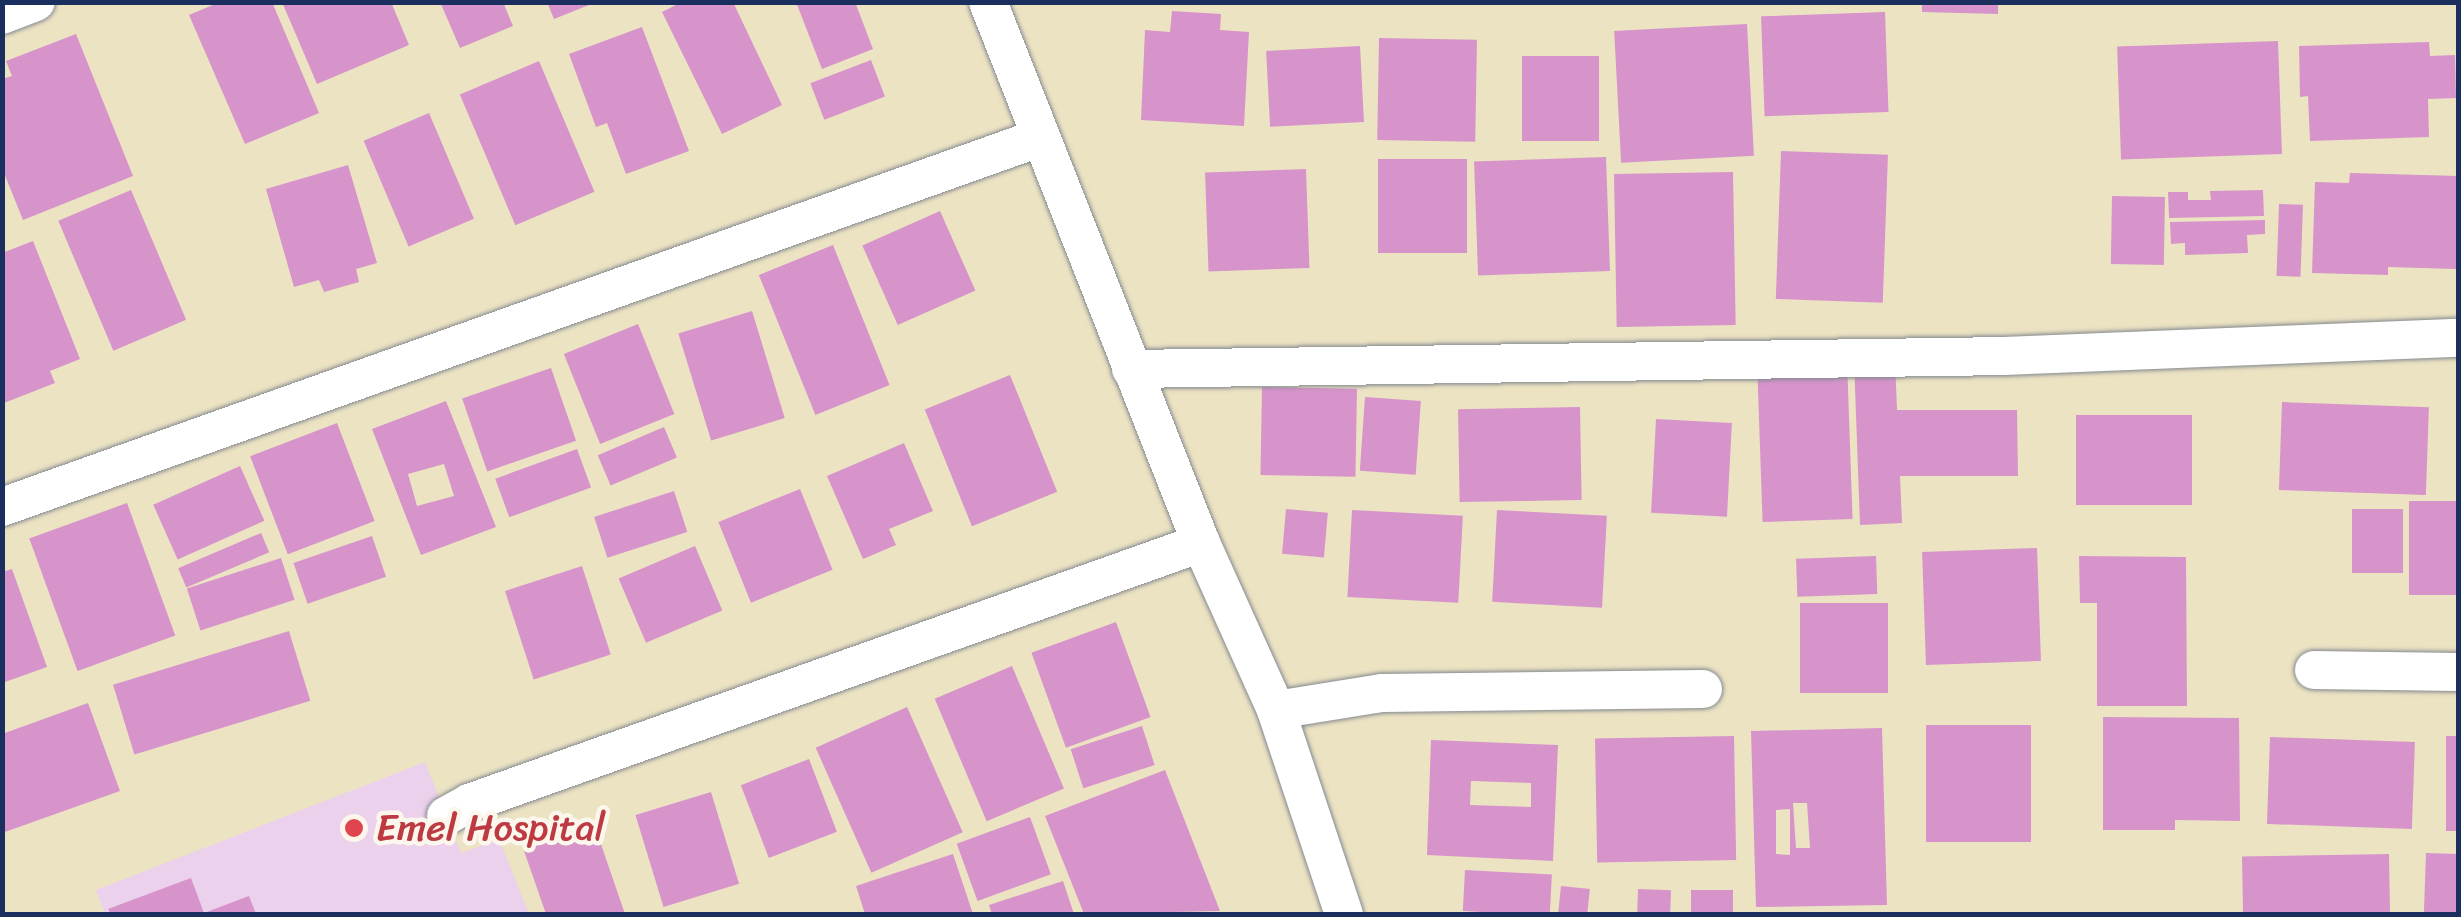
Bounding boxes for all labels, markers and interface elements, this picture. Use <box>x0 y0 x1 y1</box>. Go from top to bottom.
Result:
place label: Emel Hospital <box>376 805 606 851</box>
marker: Emel Hospital <box>341 815 367 841</box>

